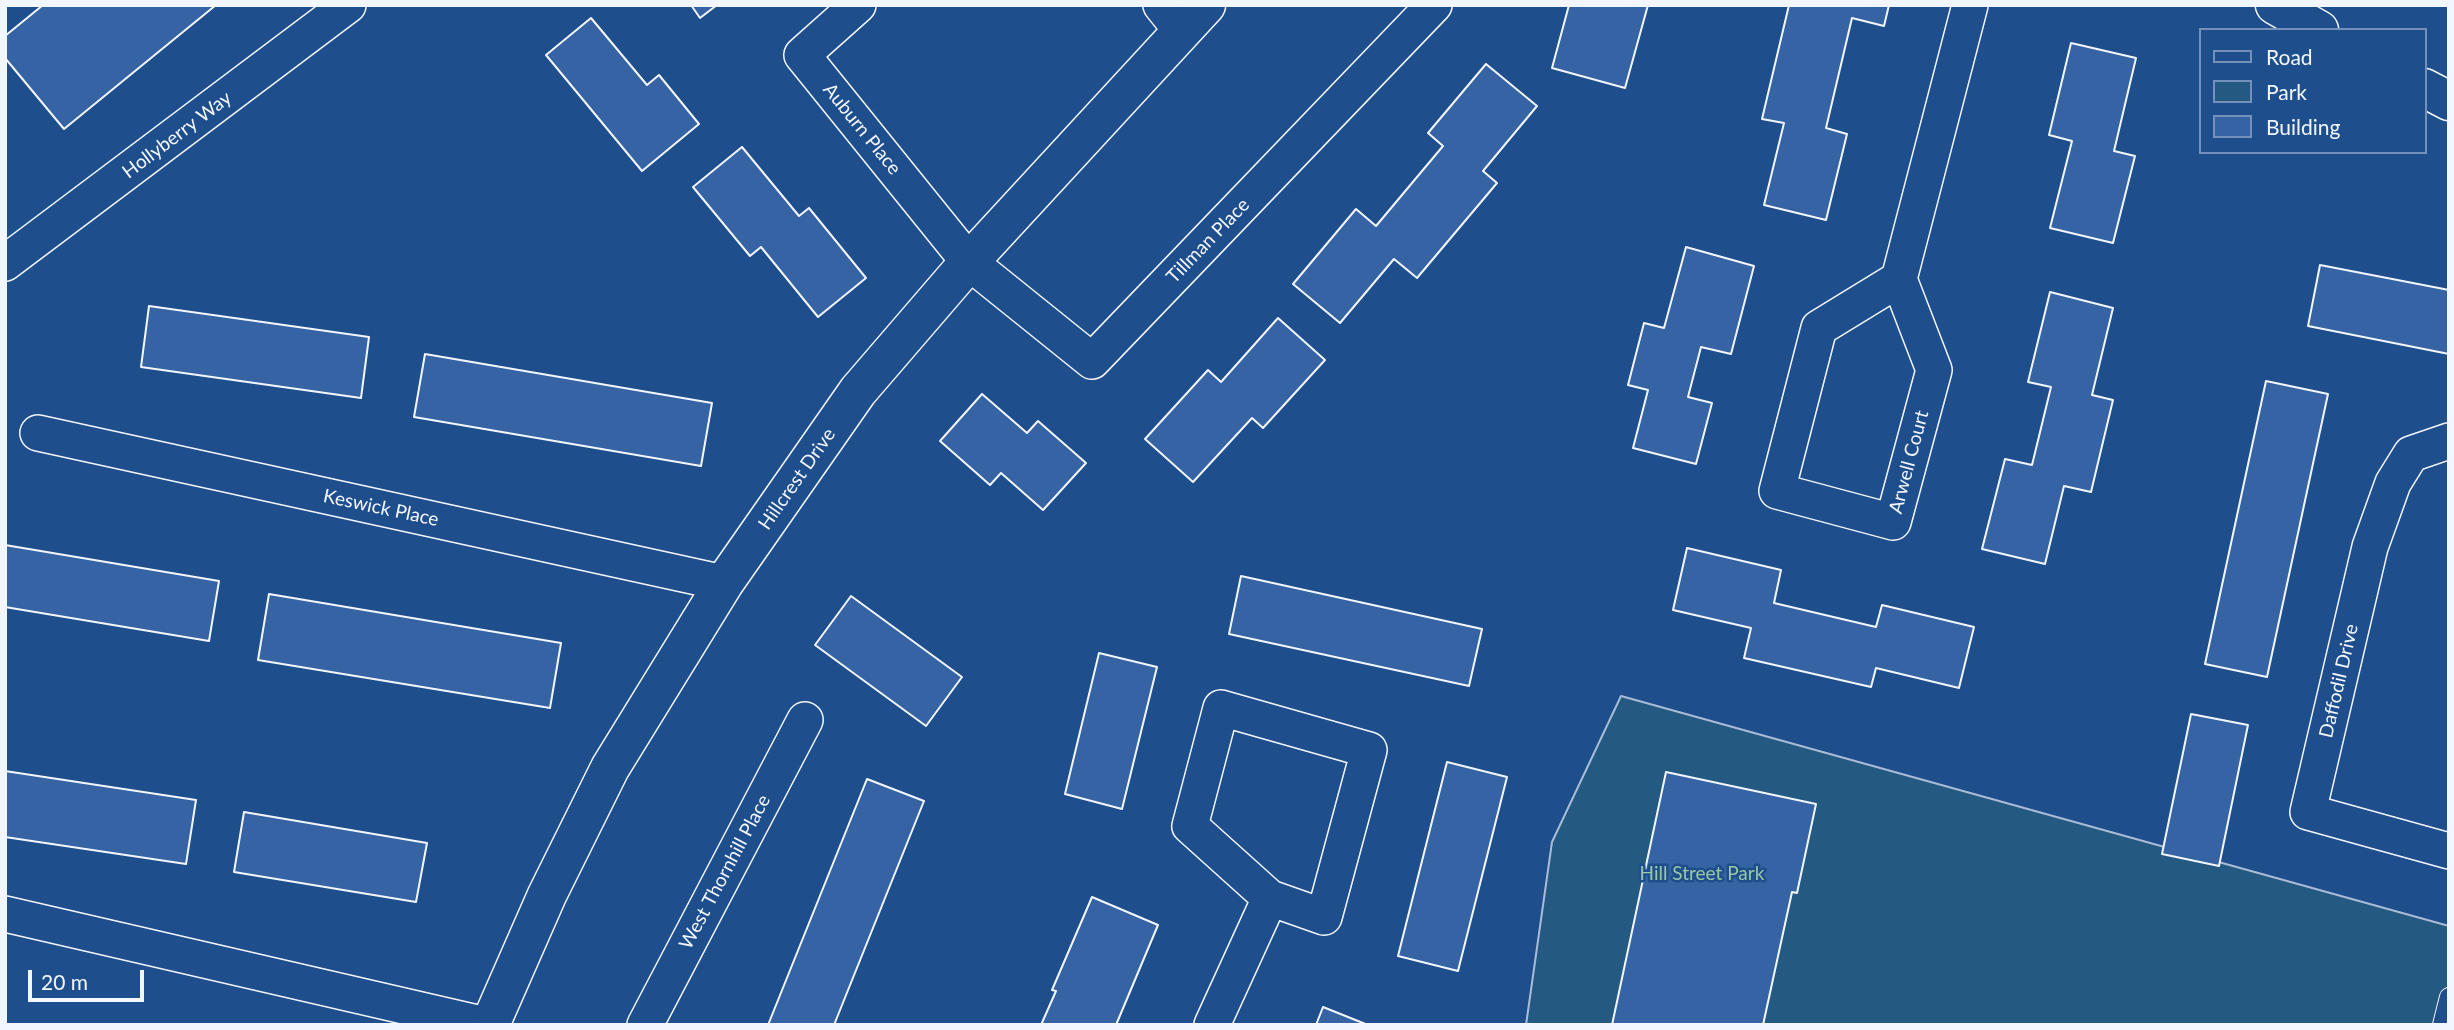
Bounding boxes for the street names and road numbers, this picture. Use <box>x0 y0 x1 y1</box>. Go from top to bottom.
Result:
street label: Auburn Place <box>818 79 906 179</box>
street label: Hollyberry Way <box>118 87 236 183</box>
street label: Tillman Place <box>1162 194 1254 288</box>
street label: Arwell Court <box>1884 408 1934 516</box>
street label: Hillcrest Drive <box>754 424 840 534</box>
street label: Keswick Place <box>321 485 441 531</box>
street label: Daffodil Drive <box>2315 622 2363 740</box>
street label: West Thornhill Place <box>675 791 775 953</box>

